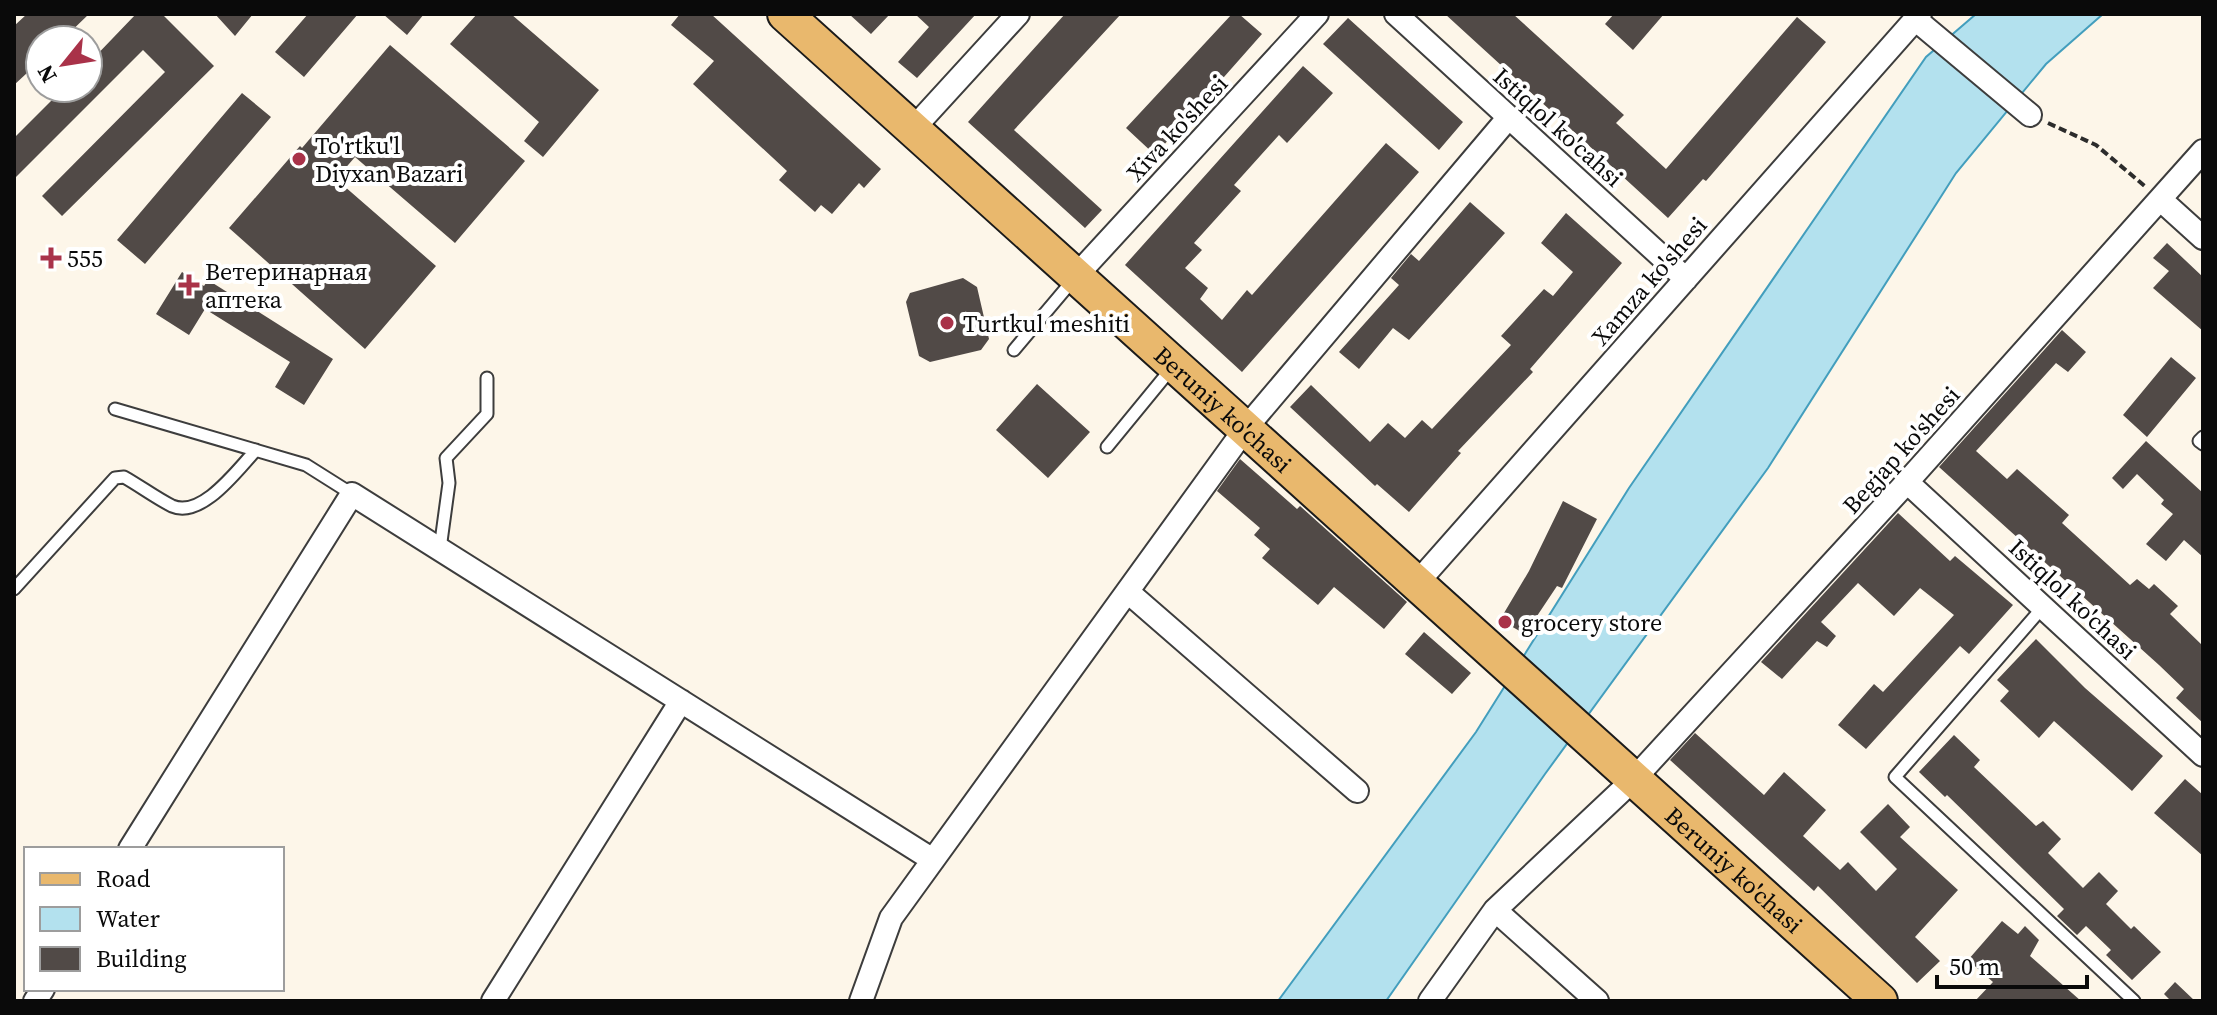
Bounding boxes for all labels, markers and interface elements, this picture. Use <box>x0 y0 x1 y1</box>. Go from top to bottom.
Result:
north arrow <box>24 24 104 104</box>
text: N <box>30 60 64 88</box>
street label: Istiqlol ko'cahsi <box>1486 60 1630 194</box>
street label: Xiva ko'shesi <box>1119 67 1235 189</box>
place label: To'rtku'l Diyxan Bazari <box>315 129 463 190</box>
marker: To'rtku'l Diyxan Bazari <box>290 150 308 168</box>
street label: Xamza ko'shesi <box>1584 209 1714 353</box>
place label: 555 <box>67 242 103 275</box>
marker: 555 <box>42 249 60 267</box>
place label: Ветеринарная аптека <box>205 255 368 316</box>
marker: Ветеринарная аптека <box>180 276 198 294</box>
place label: Turtkul meshiti <box>963 307 1130 340</box>
marker: Turtkul meshiti <box>938 314 956 332</box>
street label: Beruniy ko'chasi <box>1147 338 1299 480</box>
street label: Begjap ko'shesi <box>1835 379 1967 521</box>
street label: Istiqlol ko'chasi <box>2002 531 2144 667</box>
place label: grocery store <box>1521 606 1662 639</box>
marker: grocery store <box>1496 613 1514 631</box>
street label: Beruniy ko'chasi <box>1658 799 1810 940</box>
legend <box>24 847 284 991</box>
text: Road <box>96 862 151 895</box>
text: Water <box>96 902 160 935</box>
scale bar <box>1937 939 2087 989</box>
text: Building <box>96 942 187 975</box>
text: 50 m <box>1949 950 2000 983</box>

